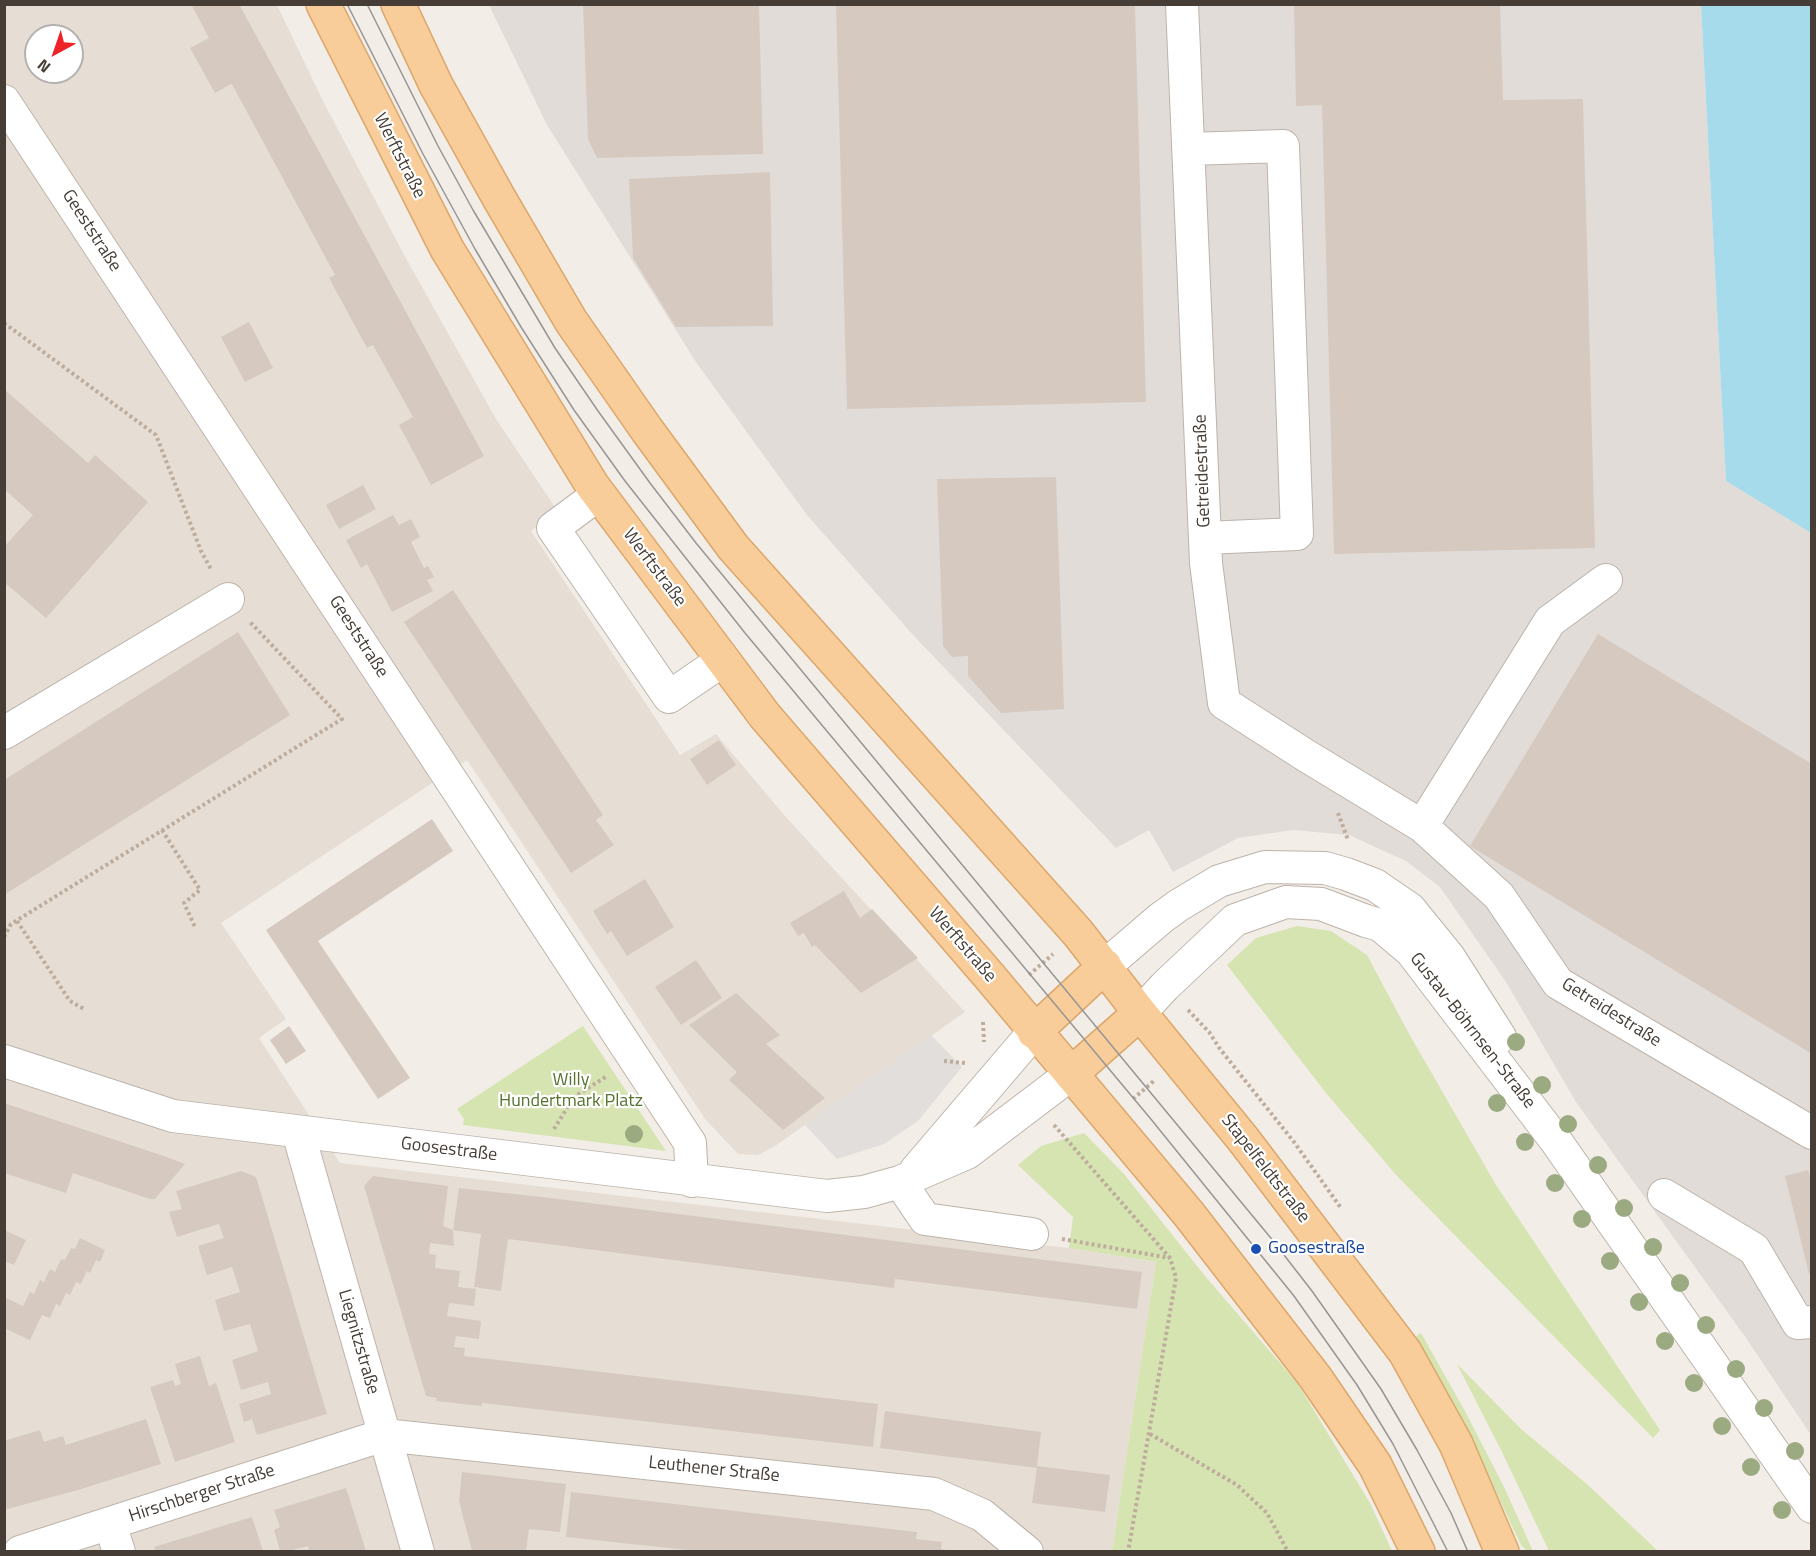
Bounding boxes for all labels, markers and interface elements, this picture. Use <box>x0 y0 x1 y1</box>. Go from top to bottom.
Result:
north arrow <box>24 24 84 84</box>
text: N <box>32 53 56 79</box>
street label: Werftstraße <box>368 110 430 202</box>
street label: Geeststraße <box>57 186 125 276</box>
street label: Getreidestraße <box>1190 414 1216 528</box>
street label: Werftstraße <box>618 525 690 611</box>
street label: Geeststraße <box>324 592 392 682</box>
street label: Werftstraße <box>923 903 1001 987</box>
street label: Gustav-Böhrnsen-Straße <box>1404 949 1540 1113</box>
street label: Getreidestraße <box>1557 974 1665 1052</box>
park label: Willy Hundertmark Platz <box>499 1070 643 1112</box>
street label: Stapelfeldtstraße <box>1216 1110 1314 1228</box>
street label: Goosestraße <box>400 1133 498 1167</box>
place label: Goosestraße <box>1268 1238 1365 1260</box>
marker: Goosestraße <box>1249 1242 1263 1256</box>
street label: Liegnitzstraße <box>333 1287 383 1397</box>
street label: Leuthener Straße <box>647 1452 781 1488</box>
street label: Hirschberger Straße <box>126 1460 278 1528</box>

